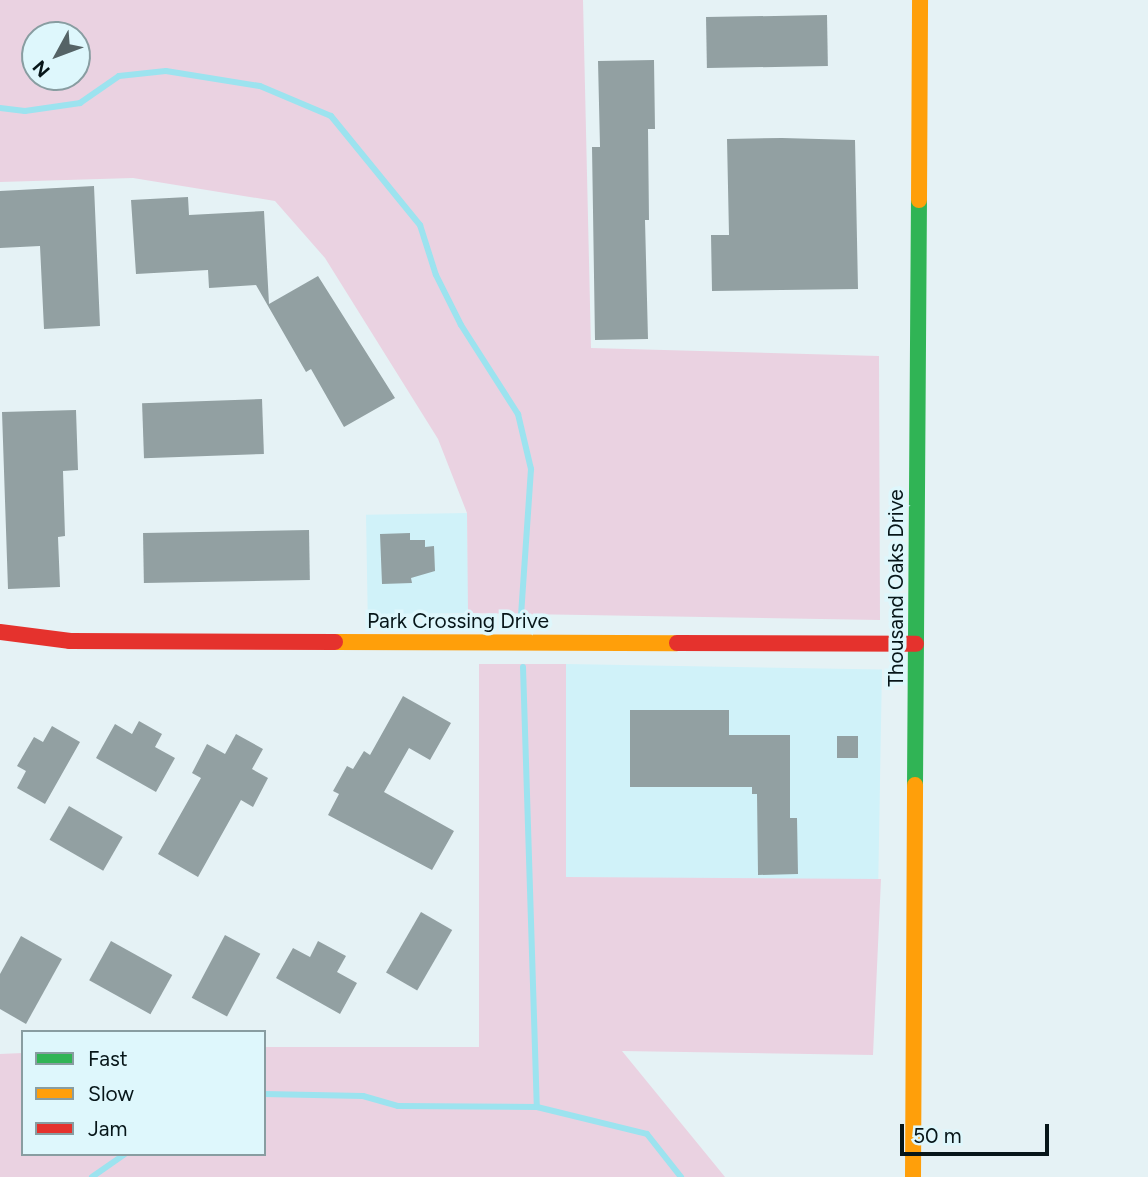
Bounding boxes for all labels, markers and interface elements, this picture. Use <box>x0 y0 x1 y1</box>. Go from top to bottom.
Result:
north arrow <box>21 21 91 91</box>
text: N <box>28 56 55 82</box>
street label: Thousand Oaks Drive <box>883 489 909 687</box>
street label: Park Crossing Drive <box>367 608 549 634</box>
legend <box>21 1030 266 1156</box>
text: Fast <box>88 1046 128 1071</box>
text: Slow <box>88 1081 134 1106</box>
scale bar <box>903 1110 1052 1154</box>
text: Jam <box>88 1116 127 1141</box>
text: 50 m <box>913 1123 962 1148</box>

